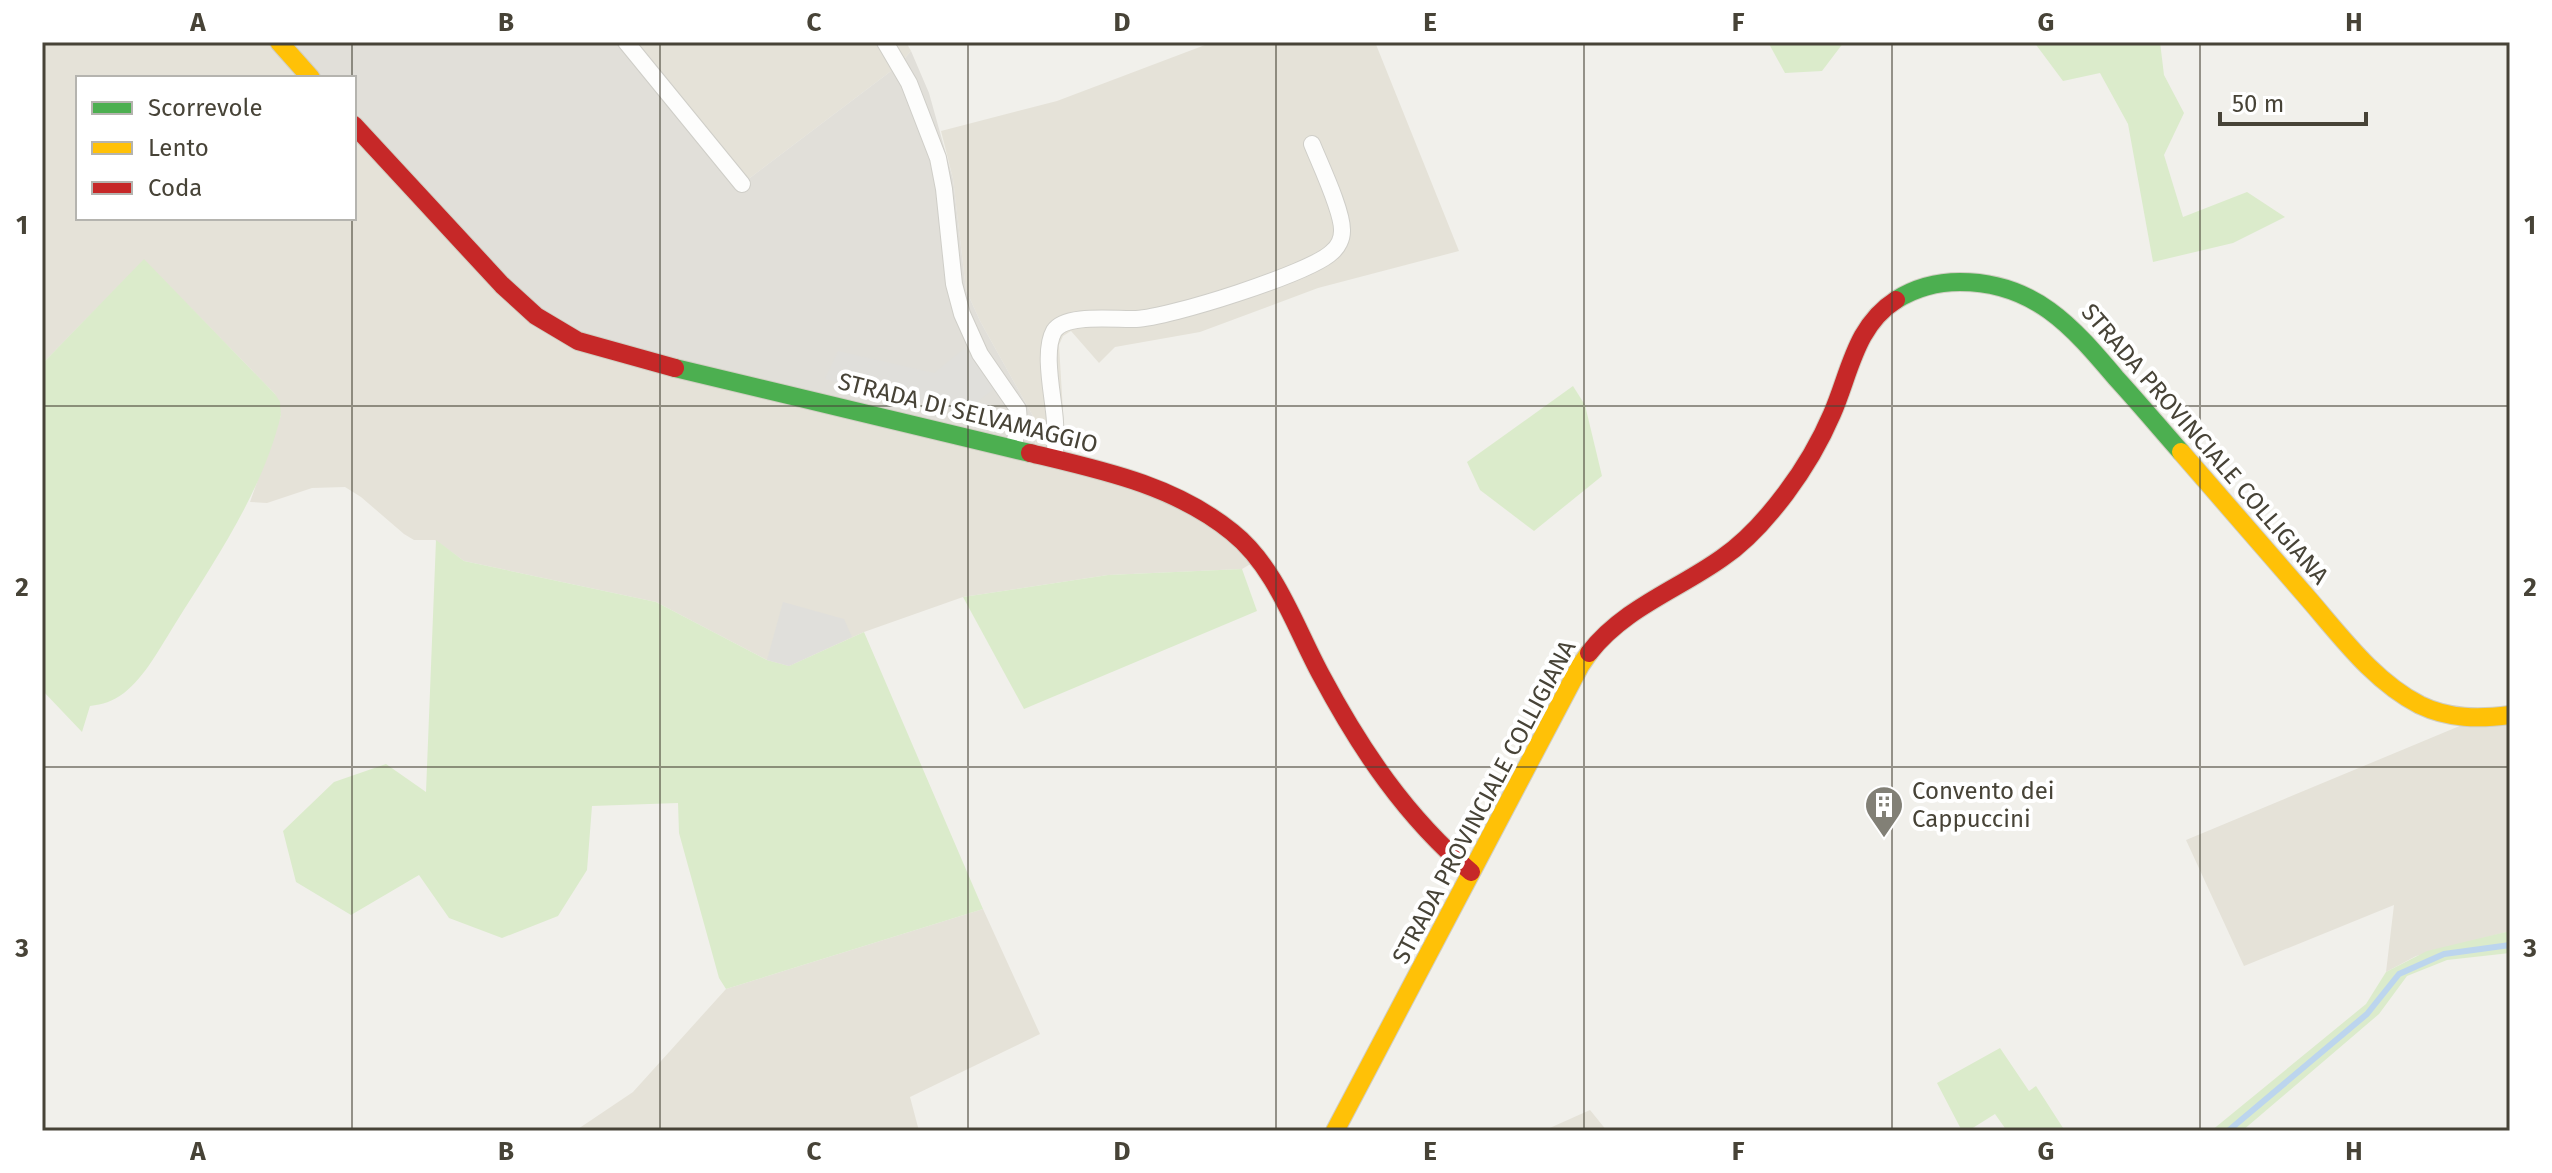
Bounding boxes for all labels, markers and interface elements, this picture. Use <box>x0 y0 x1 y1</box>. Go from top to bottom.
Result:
text: A <box>189 7 206 38</box>
text: B <box>498 7 514 38</box>
text: C <box>807 7 822 38</box>
text: D <box>1114 7 1131 38</box>
text: E <box>1423 7 1437 38</box>
text: F <box>1732 7 1745 38</box>
text: G <box>2038 7 2054 38</box>
text: H <box>2345 7 2363 38</box>
legend <box>76 76 356 220</box>
scale bar <box>2220 76 2366 126</box>
text: 50 m <box>2232 90 2284 118</box>
text: Scorrevole <box>148 94 263 122</box>
text: Lento <box>148 134 209 162</box>
text: Coda <box>148 174 202 202</box>
text: 1 <box>16 210 28 241</box>
text: 1 <box>2524 210 2536 241</box>
street label: STRADA PROVINCIALE COLLIGIANA <box>2076 298 2335 590</box>
street label: STRADA DI SELVAMAGGIO <box>835 367 1101 459</box>
text: 2 <box>15 572 29 603</box>
text: 2 <box>2523 572 2537 603</box>
street label: STRADA PROVINCIALE COLLIGIANA <box>1387 635 1581 968</box>
place label: Convento dei Cappuccini <box>1912 777 2055 833</box>
building icon: Convento dei Cappuccini <box>1863 784 1905 839</box>
text: 3 <box>14 933 29 964</box>
text: 3 <box>2522 933 2537 964</box>
text: A <box>189 1136 206 1167</box>
text: B <box>498 1136 514 1167</box>
text: C <box>807 1136 822 1167</box>
text: D <box>1114 1136 1131 1167</box>
text: E <box>1423 1136 1437 1167</box>
text: F <box>1732 1136 1745 1167</box>
text: G <box>2038 1136 2054 1167</box>
text: H <box>2345 1136 2363 1167</box>

